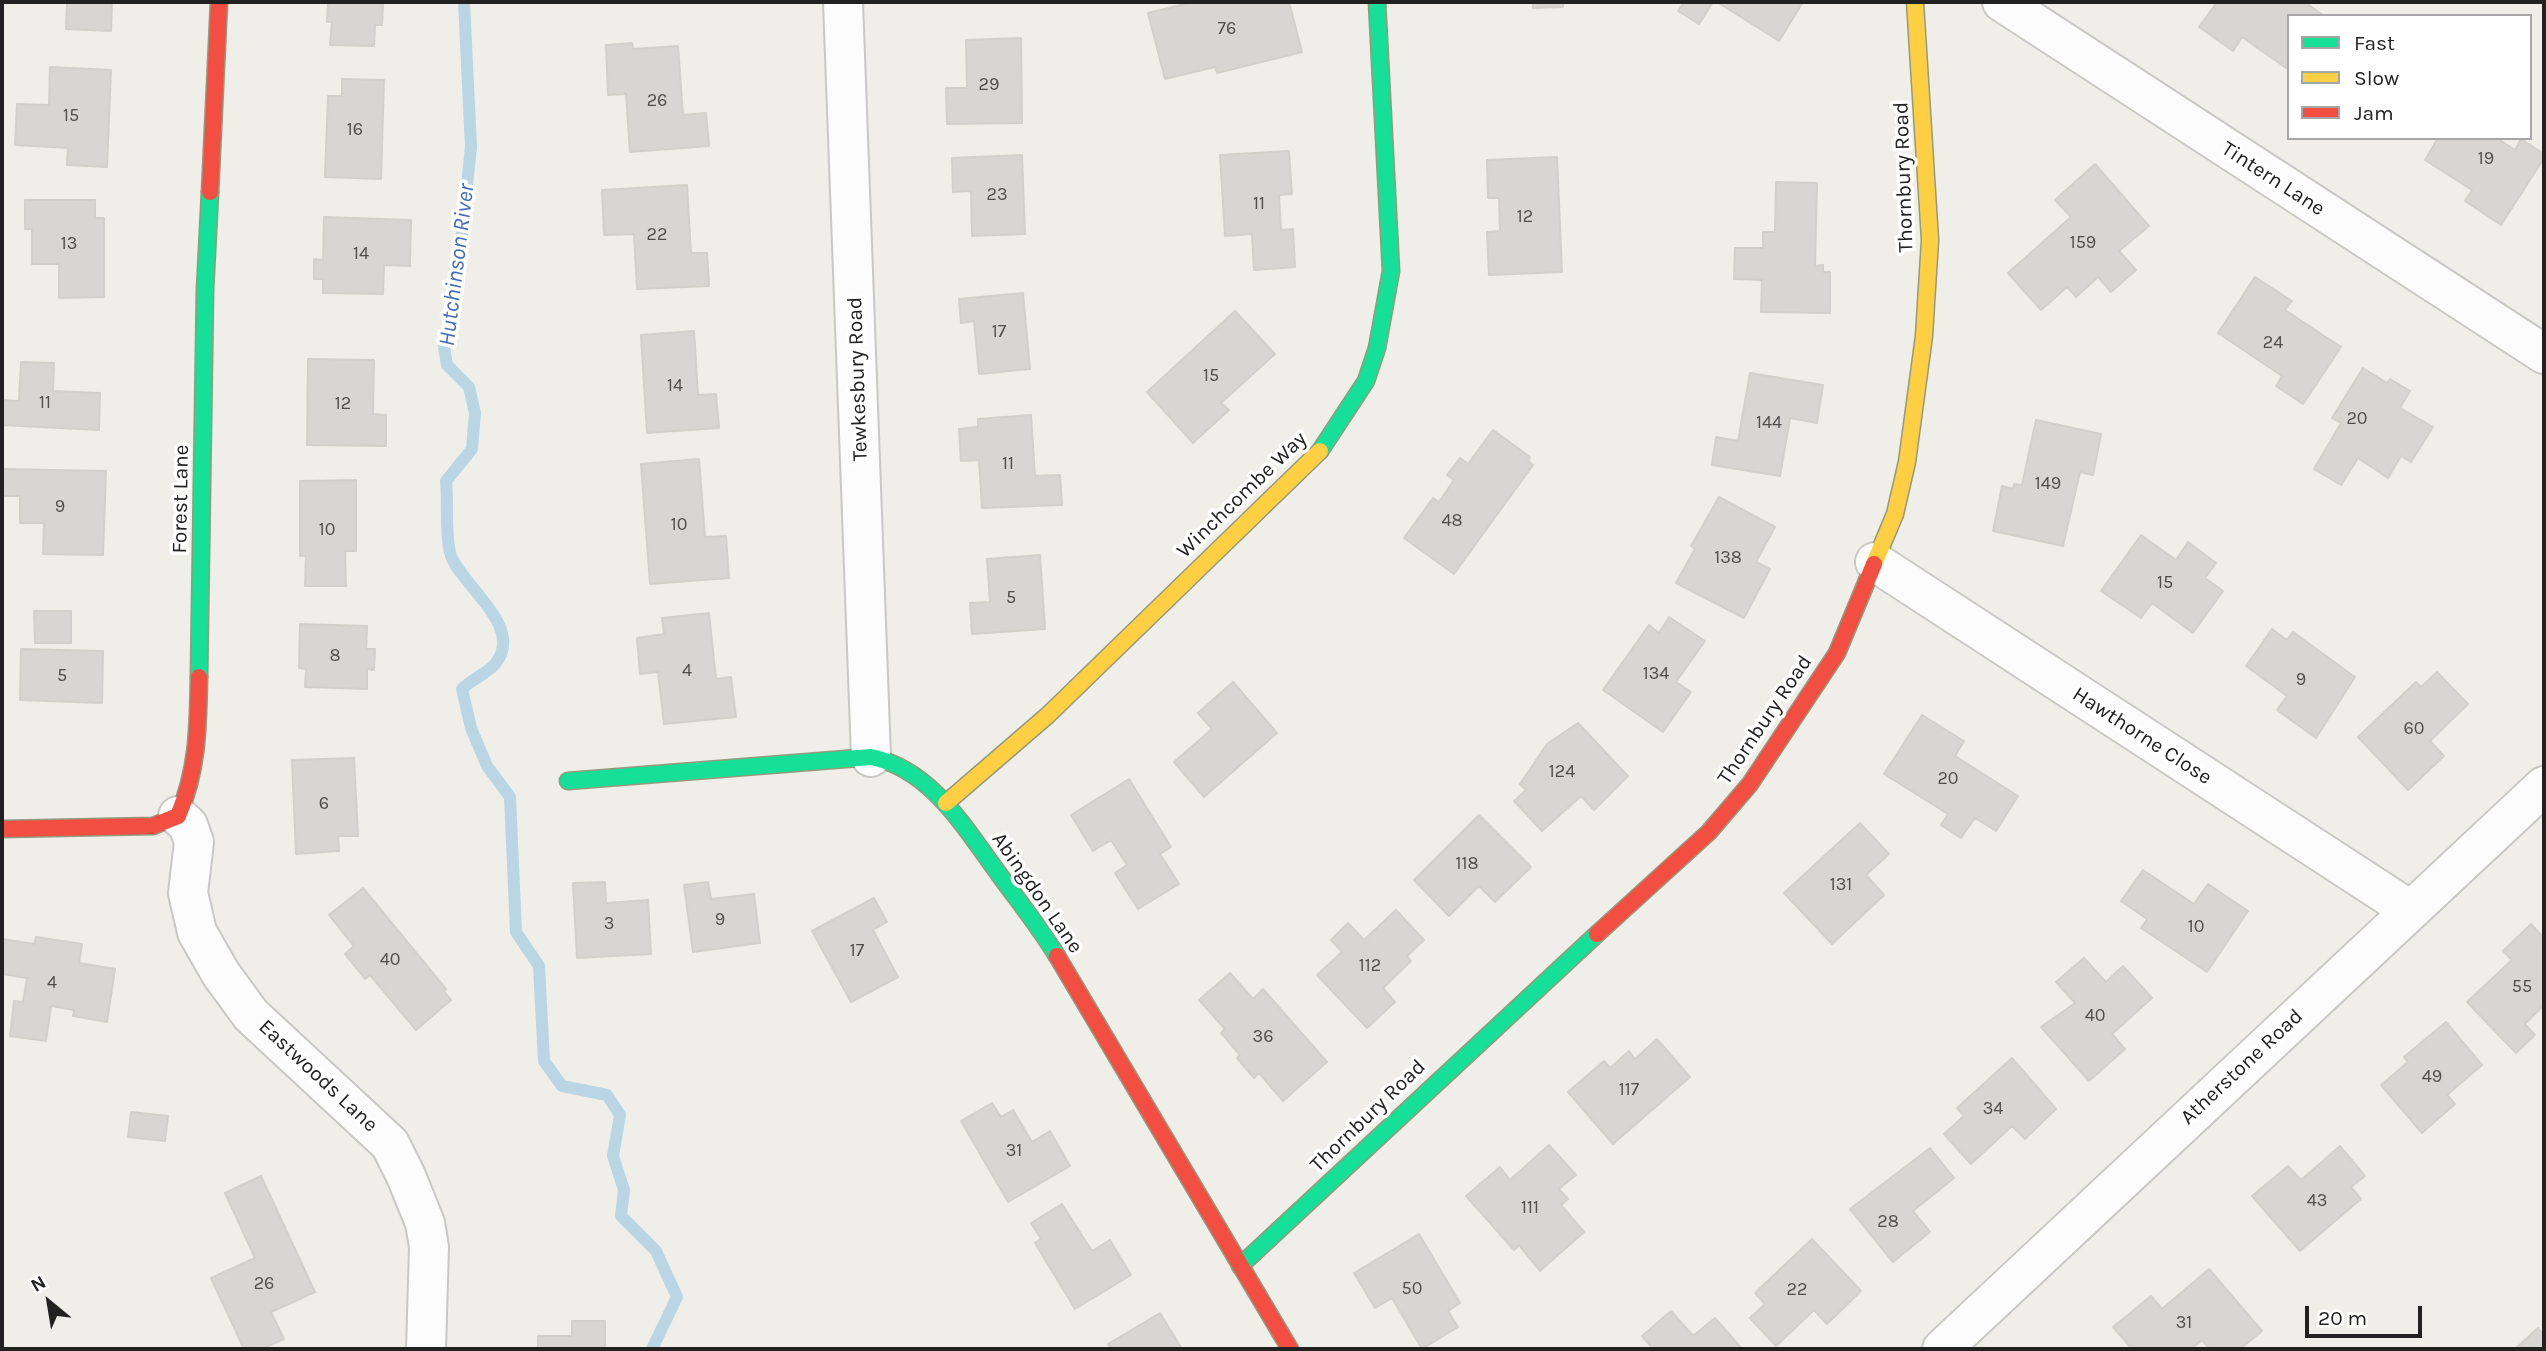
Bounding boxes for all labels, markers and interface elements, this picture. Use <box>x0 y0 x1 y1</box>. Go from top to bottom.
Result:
legend <box>2287 14 2532 140</box>
house number: 76 <box>1218 18 1236 40</box>
text: Fast <box>2354 31 2395 55</box>
text: Slow <box>2354 66 2399 90</box>
house number: 29 <box>979 74 999 96</box>
house number: 26 <box>647 90 667 112</box>
street label: Thornbury Road <box>1889 101 1919 253</box>
text: Jam <box>2354 101 2394 125</box>
house number: 15 <box>63 105 79 127</box>
house number: 16 <box>347 119 363 141</box>
street label: Tintern Lane <box>2217 136 2329 222</box>
house number: 19 <box>2478 148 2494 170</box>
water label: Hutchinson River <box>433 182 481 348</box>
house number: 23 <box>986 184 1008 206</box>
house number: 11 <box>1253 193 1265 215</box>
house number: 12 <box>1517 206 1533 228</box>
house number: 22 <box>647 224 667 246</box>
house number: 159 <box>2070 232 2096 254</box>
house number: 13 <box>61 233 77 255</box>
house number: 14 <box>353 243 369 265</box>
street label: Tewkesbury Road <box>843 296 873 462</box>
house number: 17 <box>992 321 1006 343</box>
house number: 24 <box>2263 332 2283 354</box>
house number: 15 <box>1203 365 1219 387</box>
house number: 14 <box>667 375 683 397</box>
house number: 11 <box>39 392 51 414</box>
house number: 12 <box>335 393 351 415</box>
house number: 20 <box>2346 408 2368 430</box>
house number: 144 <box>1756 412 1782 434</box>
street label: Winchcombe Way <box>1172 427 1312 563</box>
street label: Forest Lane <box>167 444 195 554</box>
house number: 11 <box>1002 453 1014 475</box>
house number: 149 <box>2035 473 2061 495</box>
house number: 9 <box>55 496 65 518</box>
house number: 48 <box>1441 510 1463 532</box>
house number: 10 <box>671 514 687 536</box>
house number: 10 <box>319 519 335 541</box>
house number: 138 <box>1714 547 1742 569</box>
house number: 15 <box>2157 572 2173 594</box>
house number: 5 <box>1006 587 1016 609</box>
house number: 8 <box>329 645 341 667</box>
street label: Thornbury Road <box>1712 650 1818 790</box>
house number: 4 <box>682 660 692 682</box>
house number: 134 <box>1643 663 1669 685</box>
house number: 5 <box>57 665 67 687</box>
house number: 9 <box>2296 669 2306 691</box>
street label: Hawthorne Close <box>2068 682 2216 790</box>
house number: 60 <box>2404 718 2424 740</box>
house number: 124 <box>1549 761 1575 783</box>
house number: 20 <box>1937 768 1959 790</box>
house number: 6 <box>319 793 329 815</box>
street label: Abingdon Lane <box>986 828 1088 958</box>
house number: 118 <box>1456 853 1478 875</box>
house number: 131 <box>1830 874 1852 896</box>
house number: 9 <box>715 909 725 931</box>
house number: 3 <box>604 913 614 935</box>
house number: 10 <box>2188 916 2204 938</box>
house number: 17 <box>850 940 864 962</box>
house number: 40 <box>380 949 400 971</box>
house number: 112 <box>1359 955 1381 977</box>
house number: 4 <box>47 972 57 994</box>
house number: 55 <box>2512 976 2532 998</box>
street label: Atherstone Road <box>2176 1004 2308 1130</box>
house number: 40 <box>2085 1005 2105 1027</box>
street label: Eastwoods Lane <box>253 1014 383 1138</box>
house number: 36 <box>1253 1026 1273 1048</box>
street label: Thornbury Road <box>1305 1055 1431 1177</box>
house number: 49 <box>2422 1066 2442 1088</box>
house number: 117 <box>1619 1079 1639 1101</box>
house number: 34 <box>1983 1098 2003 1120</box>
house number: 31 <box>1006 1140 1022 1162</box>
house number: 43 <box>2307 1190 2327 1212</box>
house number: 111 <box>1521 1197 1539 1219</box>
house number: 28 <box>1877 1211 1899 1233</box>
north arrow <box>14 1267 84 1337</box>
text: N <box>27 1271 50 1297</box>
house number: 26 <box>254 1273 274 1295</box>
house number: 50 <box>1402 1278 1422 1300</box>
house number: 22 <box>1787 1279 1807 1301</box>
scale bar <box>2308 1292 2425 1336</box>
text: 20 m <box>2318 1306 2367 1330</box>
house number: 31 <box>2176 1312 2192 1334</box>

